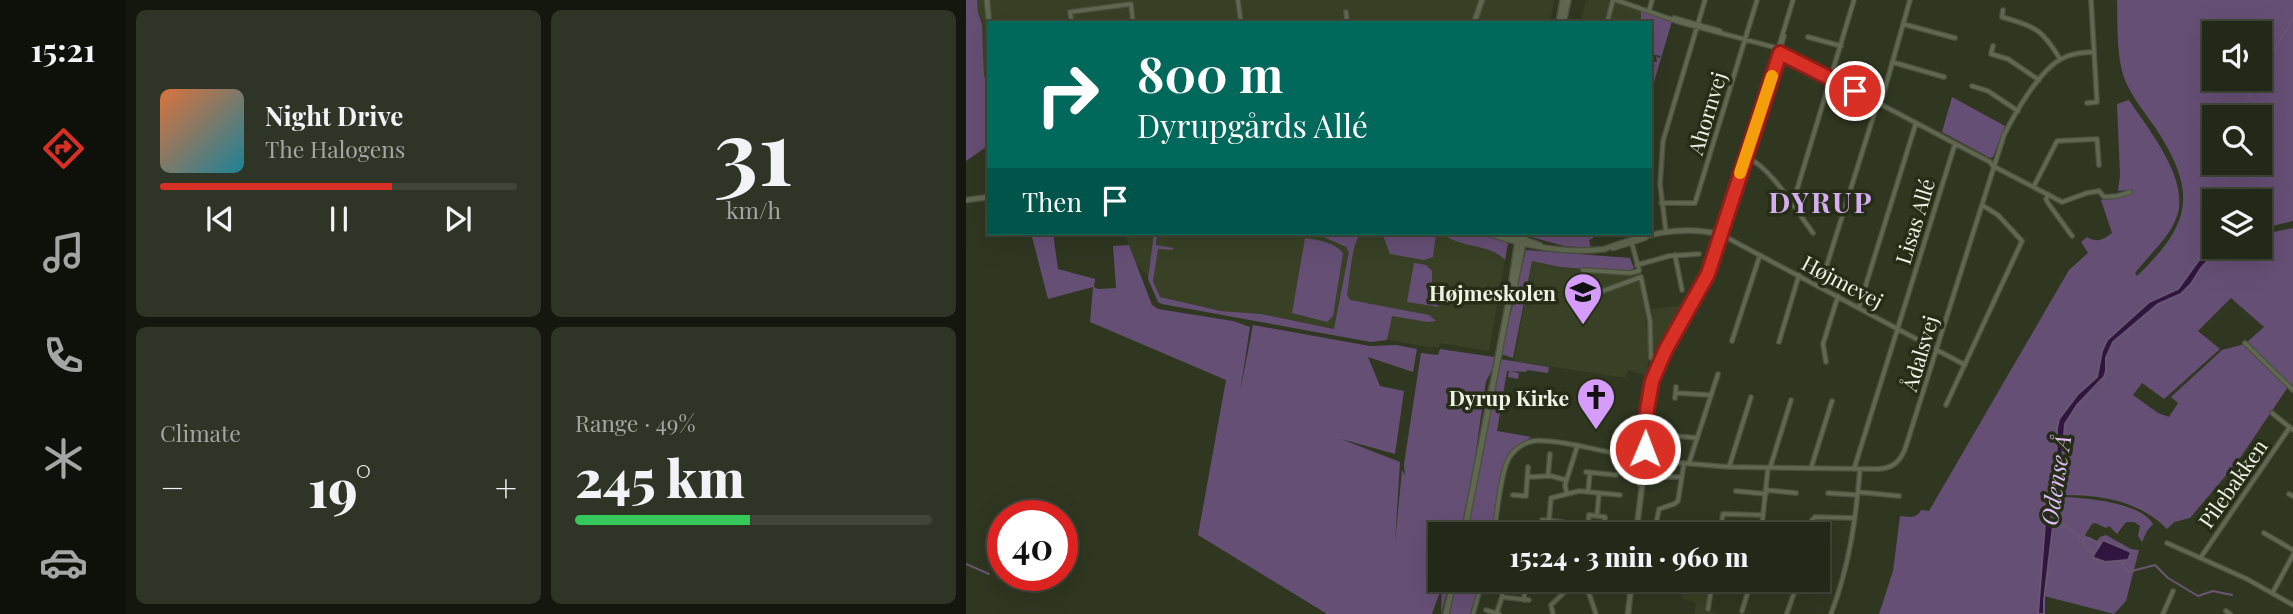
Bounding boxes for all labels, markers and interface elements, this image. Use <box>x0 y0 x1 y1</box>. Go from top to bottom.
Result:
map controls <box>2202 21 2272 259</box>
button: sound <box>2202 21 2272 91</box>
text: 15:21 <box>31 27 95 70</box>
text: 800 m <box>1137 40 1283 105</box>
icon: right <box>1022 49 1113 140</box>
pin <box>1825 61 1885 121</box>
street label: Ahornvej <box>1680 68 1732 159</box>
icon: arrive <box>1836 72 1874 110</box>
text: 31 <box>714 88 793 209</box>
text: Night Drive <box>265 98 403 133</box>
text: Dyrupgårds Allé <box>1137 103 1368 146</box>
button: search <box>2202 105 2272 175</box>
icon: directions <box>39 124 88 173</box>
text: The Halogens <box>265 133 405 164</box>
street label: Lisas Allé <box>1888 175 1940 267</box>
icon: arrive <box>1096 182 1134 220</box>
district label: DYRUP <box>1769 183 1873 220</box>
text: Then <box>1022 184 1082 219</box>
button: layers <box>2202 189 2272 259</box>
text: km/h <box>726 194 781 225</box>
icon: previous <box>201 200 239 238</box>
icon: pause <box>320 200 358 238</box>
icon: next <box>439 200 477 238</box>
icon: music <box>39 228 88 277</box>
street label: Højmevej <box>1798 248 1888 314</box>
school or university icon: Højmeskolen <box>1562 271 1604 326</box>
place label: Højmeskolen <box>1429 278 1556 306</box>
street label: Ådalsvej <box>1894 312 1944 395</box>
icon: phone <box>39 331 88 380</box>
church icon: Dyrup Kirke <box>1575 376 1617 431</box>
place label: Dyrup Kirke <box>1449 383 1569 411</box>
text: Range · 49% <box>575 407 696 438</box>
position arrow <box>1608 412 1682 486</box>
text: Climate <box>160 417 241 448</box>
water label: Odense Å <box>2033 432 2077 528</box>
street label: Pilebakken <box>2191 433 2273 533</box>
icon: climate <box>39 434 88 483</box>
text: 245 km <box>575 442 745 511</box>
text: 19° <box>308 452 371 521</box>
text: − <box>160 461 185 512</box>
text: + <box>495 461 517 512</box>
speed limit sign: 40 <box>987 500 1078 591</box>
icon: car <box>39 538 88 587</box>
text: 15:24 · 3 min · 960 m <box>1510 539 1749 574</box>

